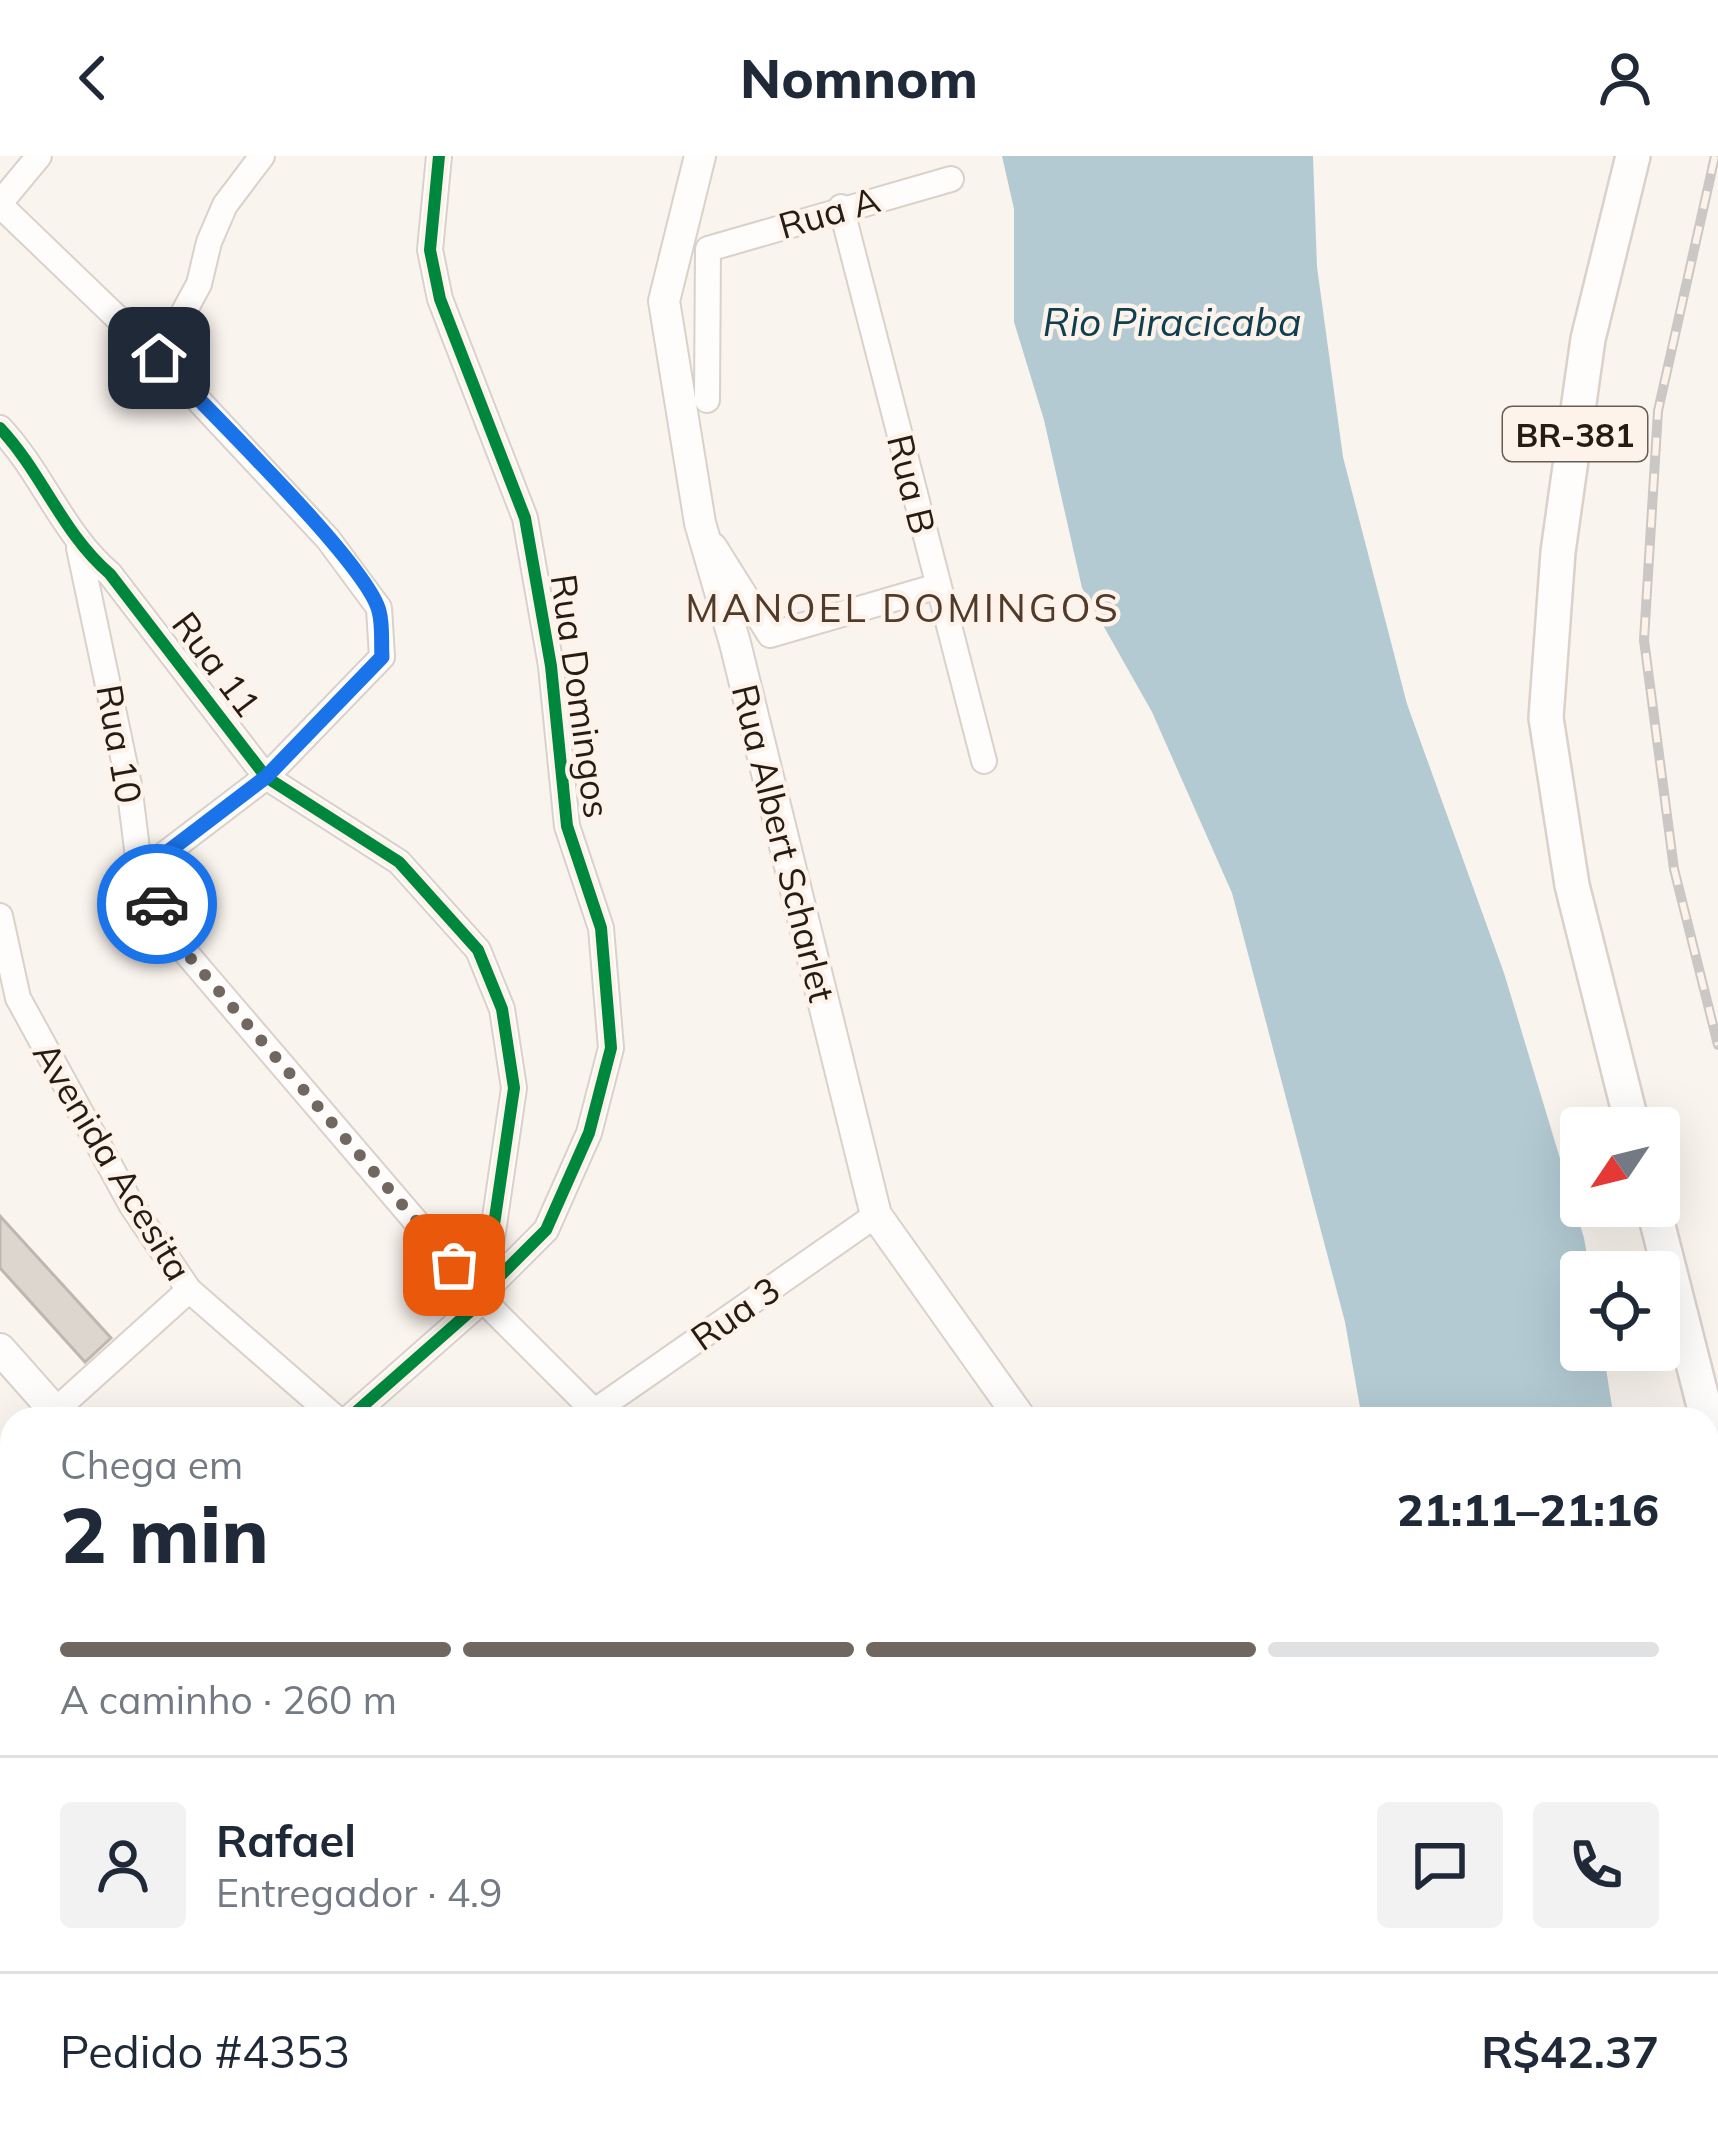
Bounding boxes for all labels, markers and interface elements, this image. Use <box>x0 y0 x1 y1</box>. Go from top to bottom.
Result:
text: Nomnom <box>740 44 978 112</box>
icon: back <box>60 45 126 111</box>
icon: person <box>1592 45 1658 111</box>
street label: Rua A <box>773 176 885 248</box>
water label: Rio Piracicaba <box>1043 297 1301 346</box>
pin <box>108 307 210 409</box>
icon: home <box>126 325 192 391</box>
road number: BR-381 <box>1503 407 1647 461</box>
street label: Rua B <box>878 429 946 539</box>
street label: Rua Domingos <box>542 571 620 821</box>
district label: MANOEL DOMINGOS <box>685 583 1121 632</box>
street label: Rua 11 <box>163 603 271 725</box>
street label: Rua Albert Scharlet <box>723 680 845 1006</box>
street label: Rua 10 <box>87 681 153 807</box>
courier <box>97 844 217 964</box>
icon: car <box>124 871 190 937</box>
street label: Avenida Acesita <box>24 1034 202 1288</box>
north arrow <box>1560 1107 1680 1227</box>
map controls <box>1560 1107 1680 1371</box>
pin <box>403 1214 505 1316</box>
icon: bag <box>421 1232 487 1298</box>
button: locate <box>1560 1251 1680 1371</box>
street label: Rua 3 <box>682 1266 788 1360</box>
text: Chega em <box>60 1440 243 1489</box>
text: 21:11–21:16 <box>1397 1481 1659 1537</box>
text: 2 min <box>60 1485 269 1583</box>
text: A caminho · 260 m <box>60 1675 397 1724</box>
button: person <box>60 1802 186 1928</box>
button: chat <box>1377 1802 1503 1928</box>
button: phone <box>1533 1802 1659 1928</box>
text: Rafael <box>216 1812 356 1868</box>
text: Entregador · 4.9 <box>216 1868 502 1917</box>
text: Pedido #4353 <box>60 2023 350 2079</box>
text: R$42.37 <box>1481 2023 1659 2079</box>

